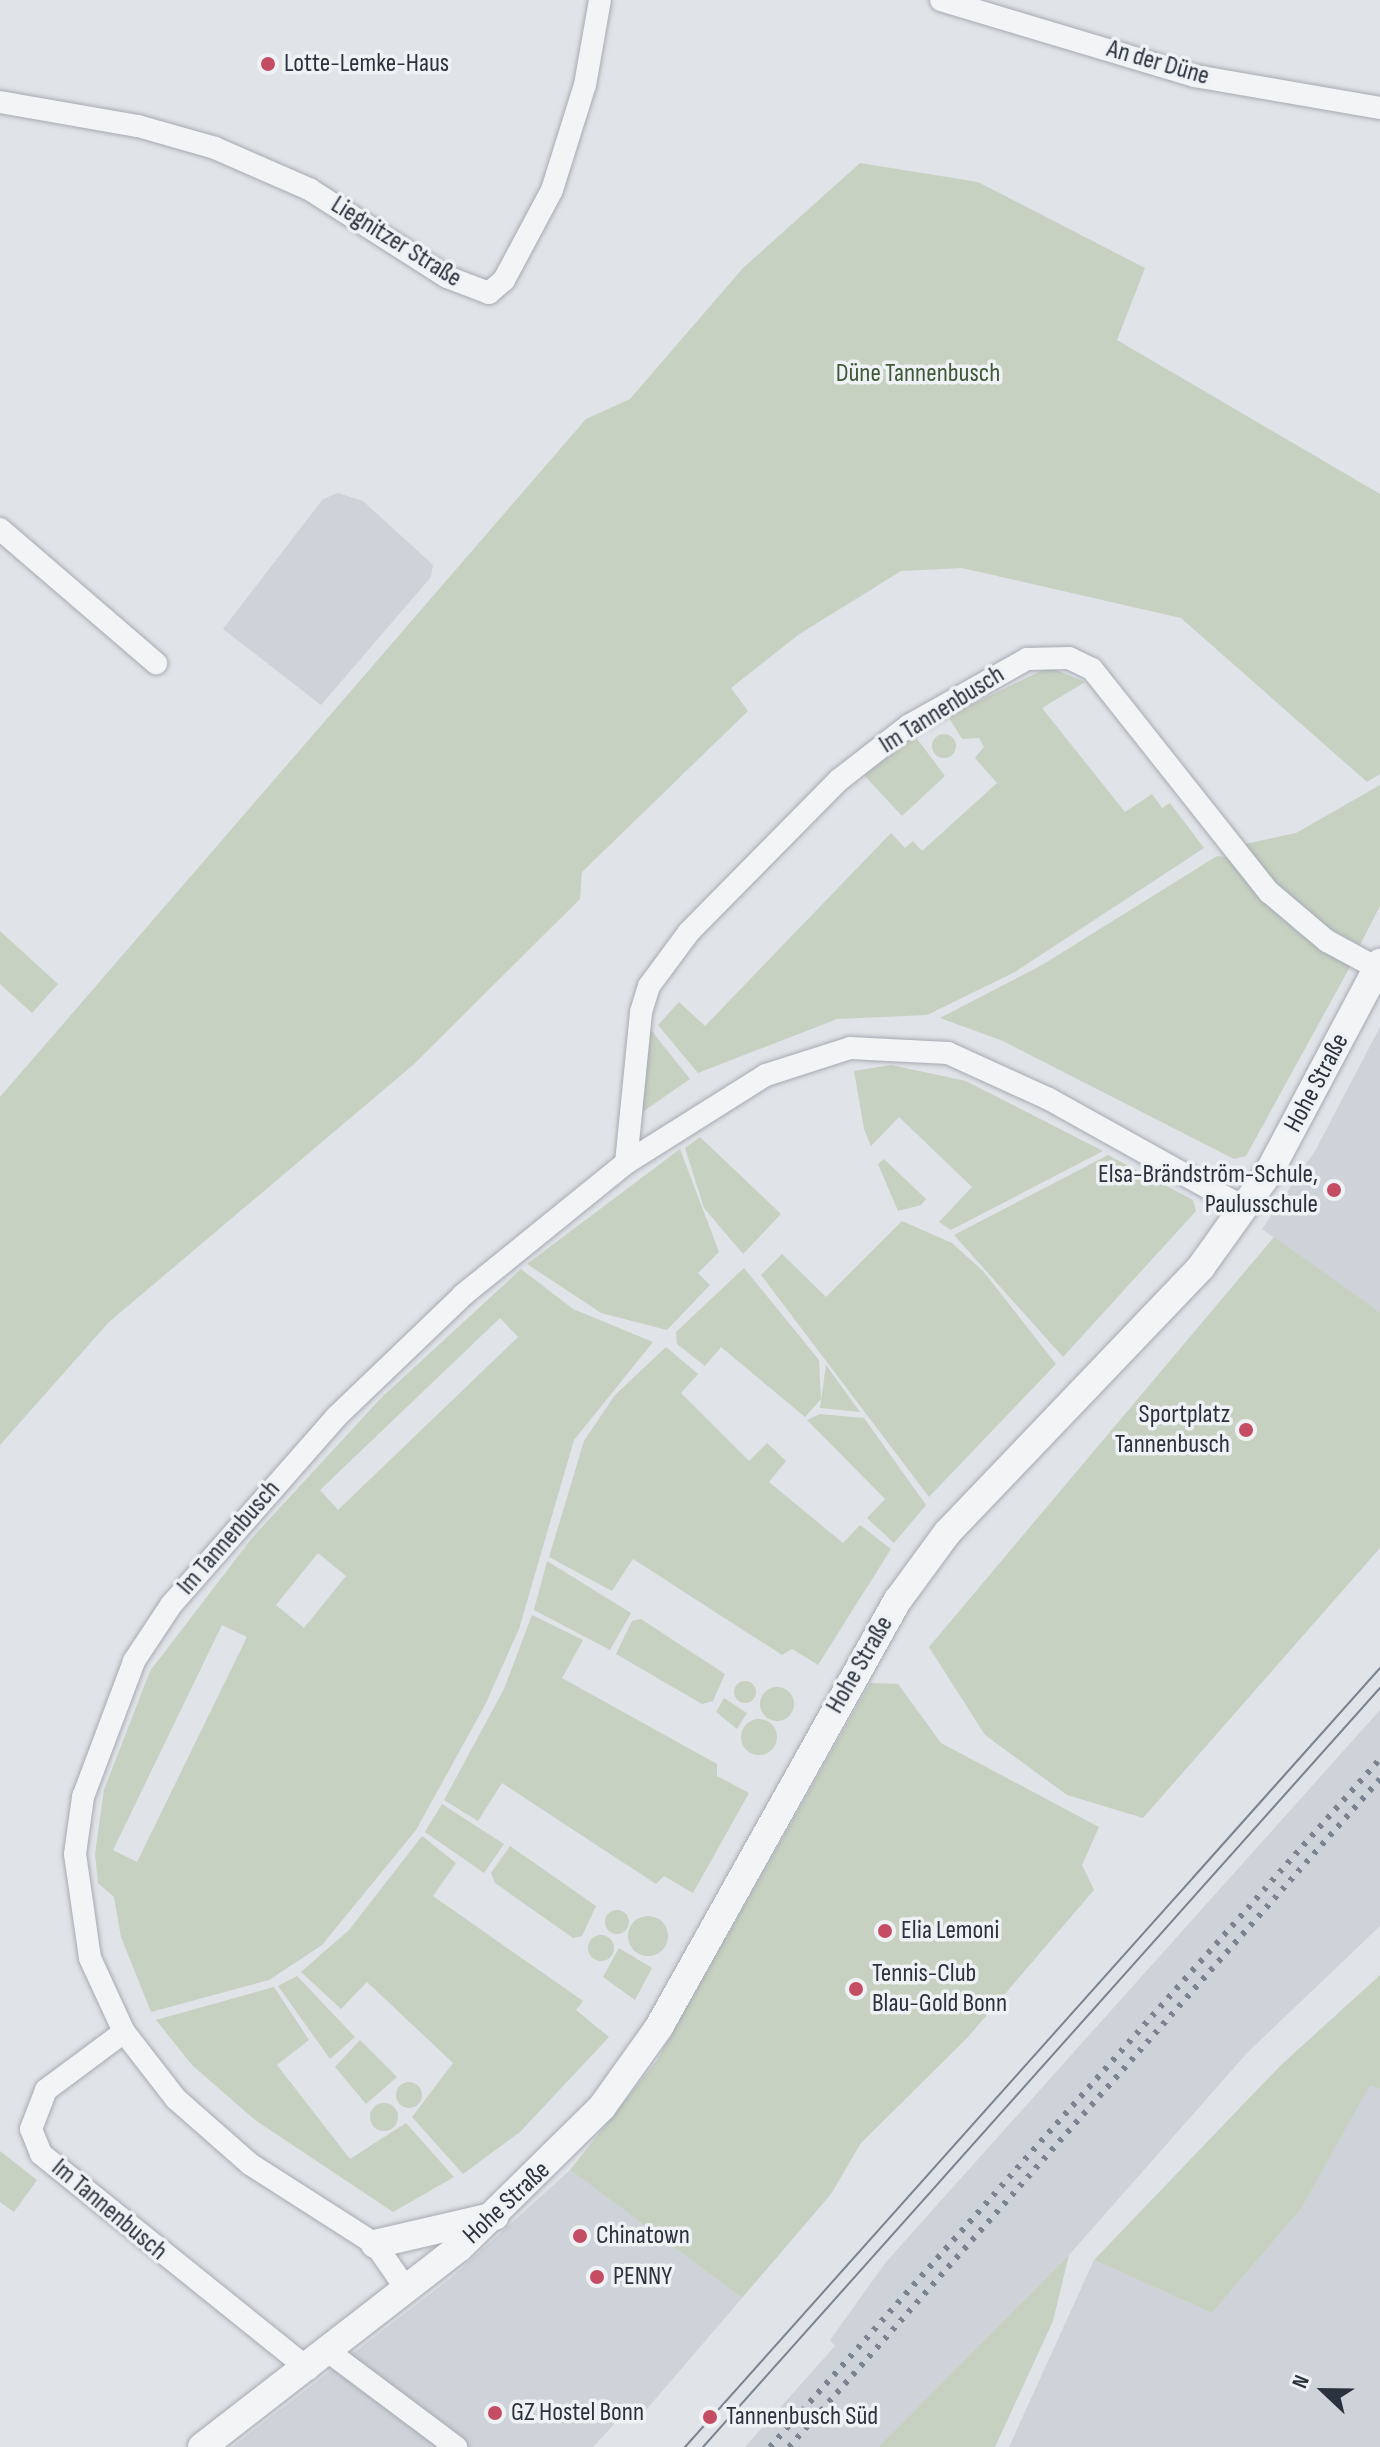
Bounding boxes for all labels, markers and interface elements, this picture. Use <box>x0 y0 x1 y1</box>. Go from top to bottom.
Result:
street label: An der Düne <box>1103 34 1213 92</box>
place label: Lotte-Lemke-Haus <box>284 48 449 80</box>
marker: Lotte-Lemke-Haus <box>259 55 277 73</box>
street label: Liegnitzer Straße <box>325 190 467 294</box>
park label: Düne Tannenbusch <box>836 358 1000 390</box>
street label: Im Tannenbusch <box>874 659 1010 761</box>
street label: Hohe Straße <box>1278 1028 1356 1138</box>
place label: Elsa-Brändström-Schule, Paulusschule <box>1098 1159 1318 1220</box>
marker: Elsa-Brändström-Schule, Paulusschule <box>1325 1181 1343 1199</box>
place label: Sportplatz Tannenbusch <box>1115 1399 1230 1460</box>
marker: Sportplatz Tannenbusch <box>1237 1421 1255 1439</box>
street label: Im Tannenbusch <box>171 1474 287 1602</box>
street label: Hohe Straße <box>820 1611 900 1719</box>
place label: Elia Lemoni <box>901 1915 999 1947</box>
marker: Elia Lemoni <box>876 1922 894 1940</box>
place label: Tennis-Club Blau-Gold Bonn <box>872 1958 1007 2020</box>
marker: Tennis-Club Blau-Gold Bonn <box>847 1980 865 1998</box>
street label: Im Tannenbusch <box>45 2153 173 2267</box>
street label: Hohe Straße <box>457 2155 557 2251</box>
place label: Chinatown <box>596 2220 690 2252</box>
marker: Chinatown <box>571 2227 589 2245</box>
place label: PENNY <box>613 2261 672 2293</box>
marker: PENNY <box>588 2268 606 2286</box>
north arrow <box>1284 2351 1364 2431</box>
text: N <box>1287 2371 1316 2392</box>
place label: GZ Hostel Bonn <box>511 2397 644 2429</box>
place label: Tannenbusch Süd <box>726 2401 878 2433</box>
marker: GZ Hostel Bonn <box>486 2404 504 2422</box>
marker: Tannenbusch Süd <box>701 2408 719 2426</box>

